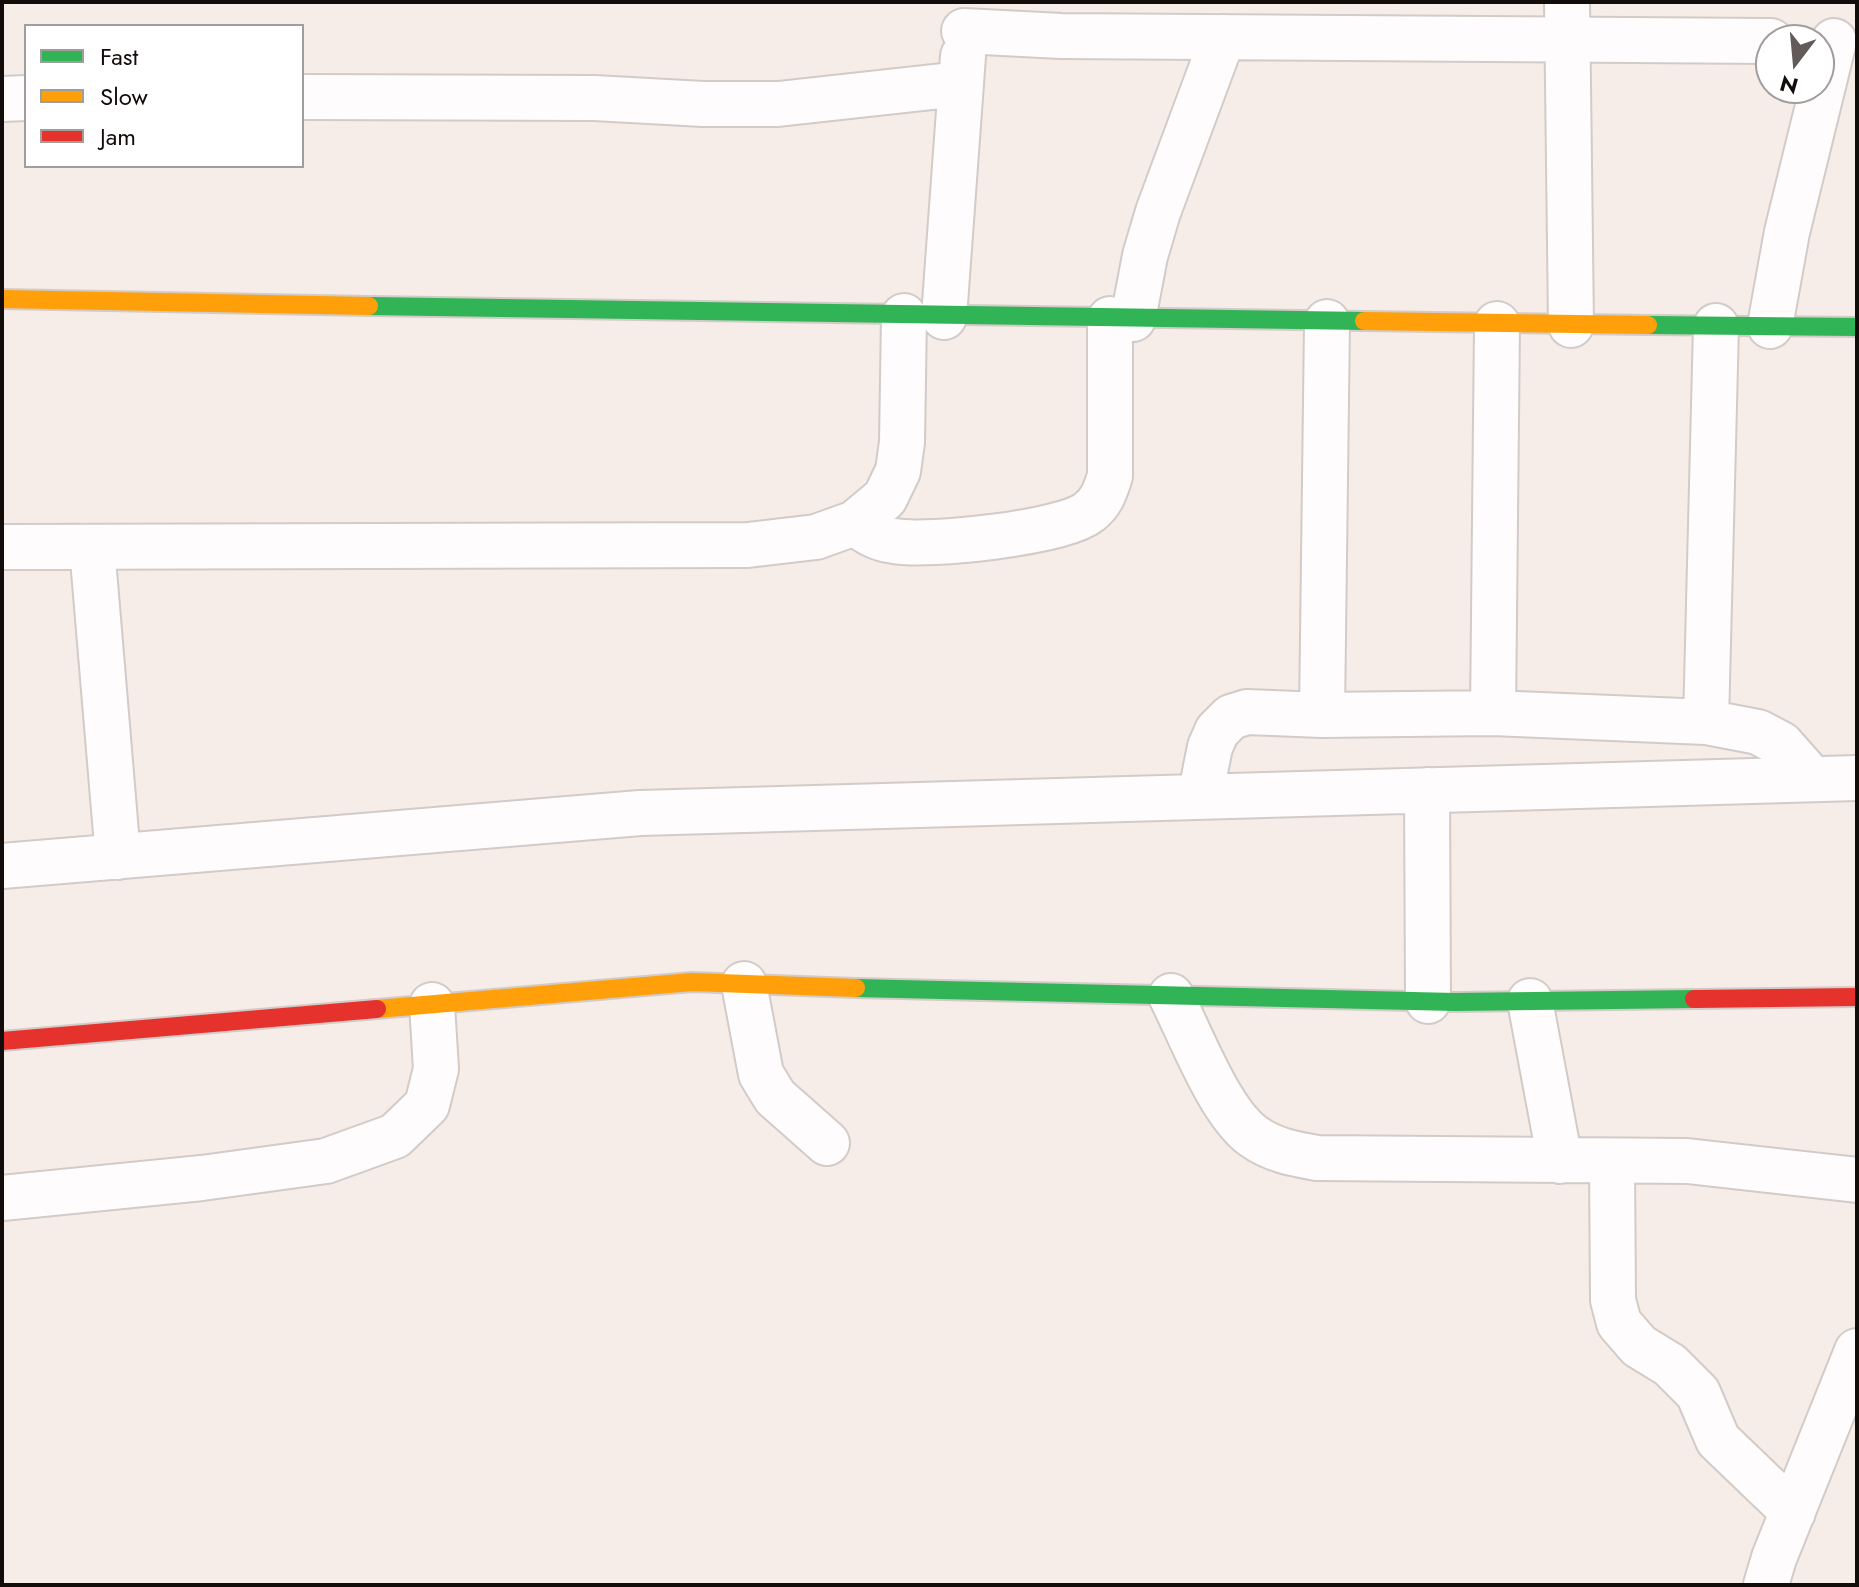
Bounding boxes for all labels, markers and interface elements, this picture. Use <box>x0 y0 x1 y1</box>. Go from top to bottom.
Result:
legend <box>24 24 304 168</box>
north arrow <box>1755 24 1835 104</box>
text: Fast <box>100 39 138 74</box>
text: N <box>1776 67 1802 103</box>
text: Slow <box>100 79 148 114</box>
text: Jam <box>100 119 136 154</box>

